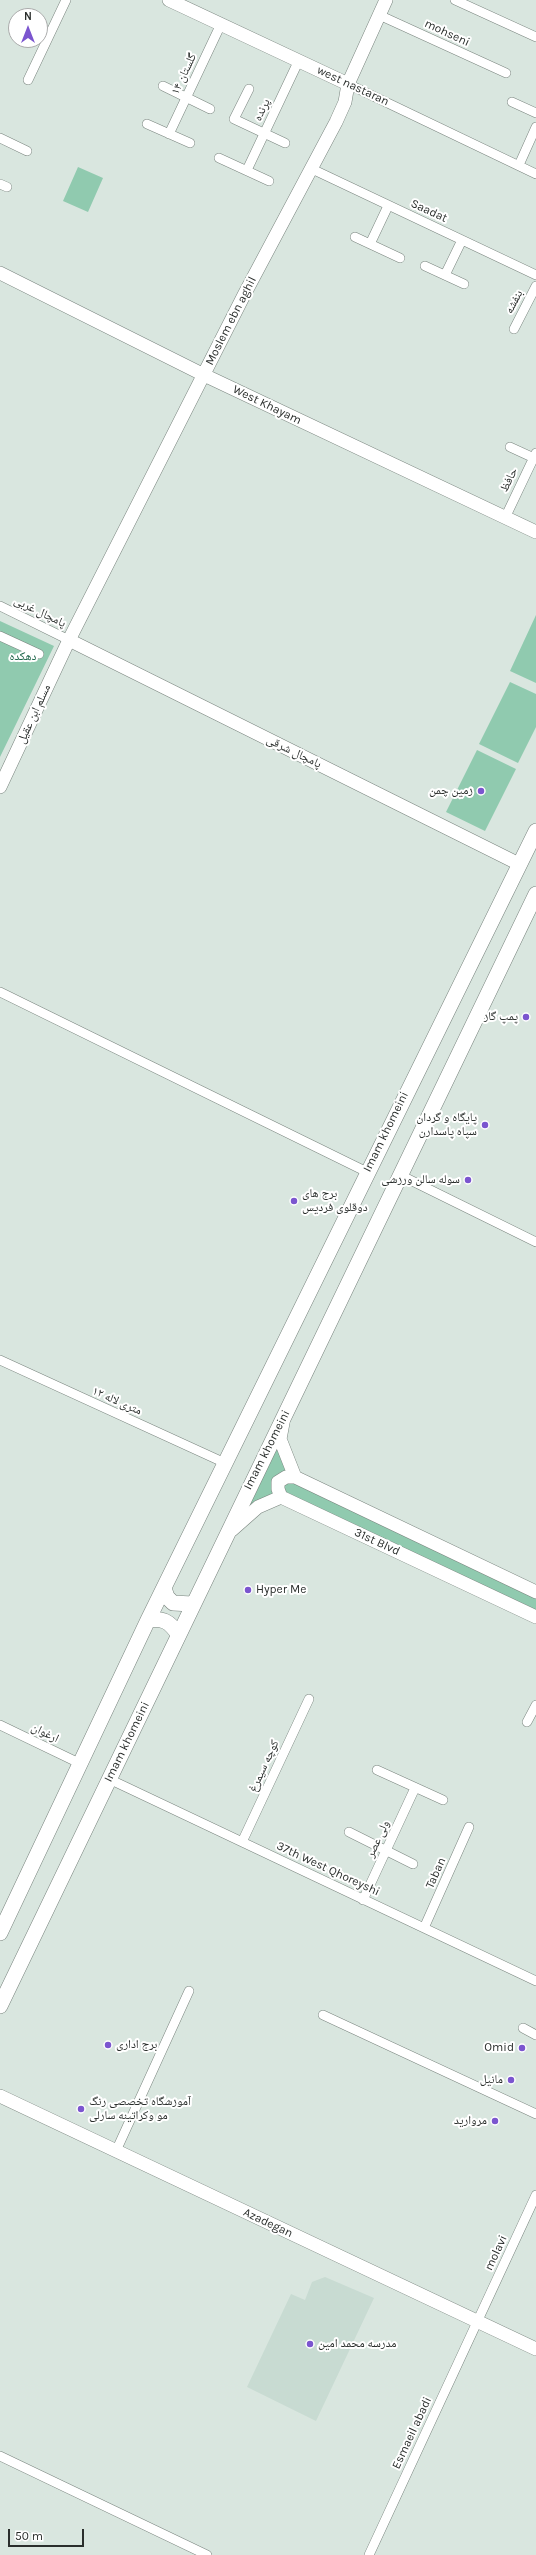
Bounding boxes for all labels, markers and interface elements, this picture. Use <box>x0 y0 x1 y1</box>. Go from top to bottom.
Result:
north arrow <box>8 8 48 48</box>
text: N <box>24 10 32 23</box>
street label: mohseni <box>422 16 472 50</box>
street label: گلستان ۱۴ <box>168 51 200 97</box>
street label: west nastaran <box>315 63 391 109</box>
street label: پرنده <box>251 97 273 123</box>
street label: Saadat <box>408 196 450 226</box>
street label: Moslem ebn aghil <box>202 274 260 368</box>
street label: بنفشه <box>502 288 526 316</box>
street label: West Khayam <box>230 382 304 428</box>
street label: حافظ <box>497 466 521 494</box>
street label: پامچال غربی <box>12 593 68 631</box>
park label: دهکده <box>9 650 37 664</box>
street label: مسلم ابن عقیل <box>14 682 54 746</box>
street label: پامچال شرقی <box>264 732 324 772</box>
place label: زمین چمن <box>429 784 473 798</box>
marker: زمین چمن <box>476 786 486 796</box>
place label: پمپ گاز <box>484 1010 518 1024</box>
marker: پمپ گاز <box>521 1012 531 1022</box>
street label: Imam khomeini <box>360 1089 412 1175</box>
place label: پایگاه و گردان سپاه پاسدارن <box>416 1111 477 1139</box>
marker: پایگاه و گردان سپاه پاسدارن <box>480 1120 490 1130</box>
place label: سوله سالن ورزشی <box>381 1173 460 1187</box>
marker: سوله سالن ورزشی <box>463 1175 473 1185</box>
place label: برج های دوقلوی فردیس <box>302 1187 368 1215</box>
marker: برج های دوقلوی فردیس <box>289 1196 299 1206</box>
street label: ۱۲ متری لاله <box>90 1384 144 1418</box>
street label: Imam khomeini <box>241 1408 293 1492</box>
street label: 31st Blvd <box>352 1525 402 1559</box>
place label: Hyper Me <box>256 1583 306 1597</box>
marker: Hyper Me <box>243 1585 253 1595</box>
street label: Imam khomeini <box>101 1699 153 1785</box>
street label: ارغوان <box>29 1720 61 1746</box>
street label: کوچه سیمرغ <box>246 1738 282 1794</box>
street label: ولی عصر <box>363 1818 393 1860</box>
street label: 37th West Qhoreyshi <box>274 1839 382 1899</box>
street label: Taban <box>423 1855 449 1891</box>
place label: برج اداری <box>116 2038 157 2052</box>
marker: برج اداری <box>103 2040 113 2050</box>
place label: Omid <box>484 2041 514 2055</box>
marker: Omid <box>517 2043 527 2053</box>
place label: مانیل <box>480 2073 503 2087</box>
marker: مانیل <box>506 2075 516 2085</box>
place label: آموزشگاه تخصصی رنگ مو وکراتینه سارلی <box>89 2095 191 2123</box>
marker: آموزشگاه تخصصی رنگ مو وکراتینه سارلی <box>76 2104 86 2114</box>
place label: مروارید <box>454 2114 487 2128</box>
marker: مروارید <box>490 2116 500 2126</box>
street label: Azadegan <box>241 2205 295 2241</box>
street label: molavi <box>482 2233 510 2273</box>
place label: مدرسه محمد امین <box>318 2337 397 2351</box>
marker: مدرسه محمد امین <box>305 2339 315 2349</box>
street label: Esmaeil abadi <box>389 2395 435 2471</box>
scale bar <box>10 2521 86 2547</box>
text: 50 m <box>15 2529 43 2543</box>

